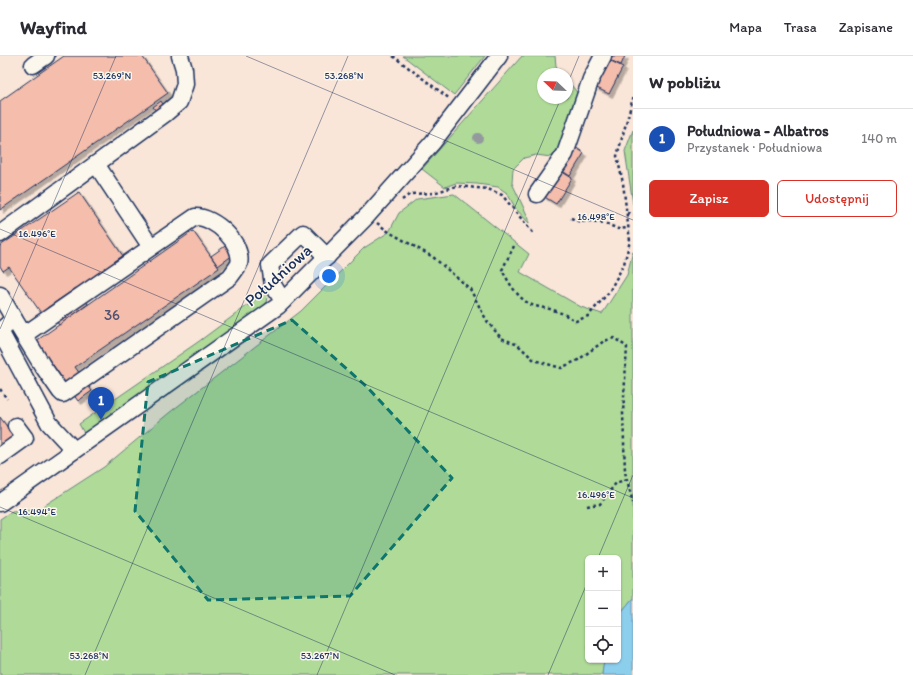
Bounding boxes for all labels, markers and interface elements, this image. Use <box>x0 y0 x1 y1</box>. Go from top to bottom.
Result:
text: Wayfind <box>20 16 87 39</box>
text: Mapa <box>729 19 762 36</box>
text: Trasa <box>784 19 817 36</box>
text: Zapisane <box>839 19 893 36</box>
north arrow <box>537 68 573 104</box>
text: 53.269°N <box>93 69 132 82</box>
text: 53.268°N <box>325 69 364 82</box>
text: W pobliżu <box>649 72 720 92</box>
text: Południowa - Albatros <box>687 122 829 140</box>
text: 1 <box>659 131 665 146</box>
text: 140 m <box>861 131 897 146</box>
text: Przystanek · Południowa <box>687 140 822 155</box>
button: Zapisz <box>649 180 769 217</box>
button: Udostępnij <box>777 180 897 217</box>
text: 16.498°E <box>577 210 615 223</box>
text: 16.496°E <box>18 227 56 240</box>
street label: Południowa <box>240 240 316 310</box>
your location <box>319 266 339 286</box>
house number: 36 <box>104 306 120 324</box>
pin: 1 <box>88 387 114 420</box>
text: 16.496°E <box>577 488 615 501</box>
text: 16.494°E <box>18 505 57 518</box>
map controls <box>585 555 621 663</box>
button: + <box>585 555 621 591</box>
button: − <box>585 591 621 627</box>
button: locate <box>585 627 621 663</box>
text: 53.268°N <box>70 649 109 662</box>
text: 53.267°N <box>301 649 339 662</box>

